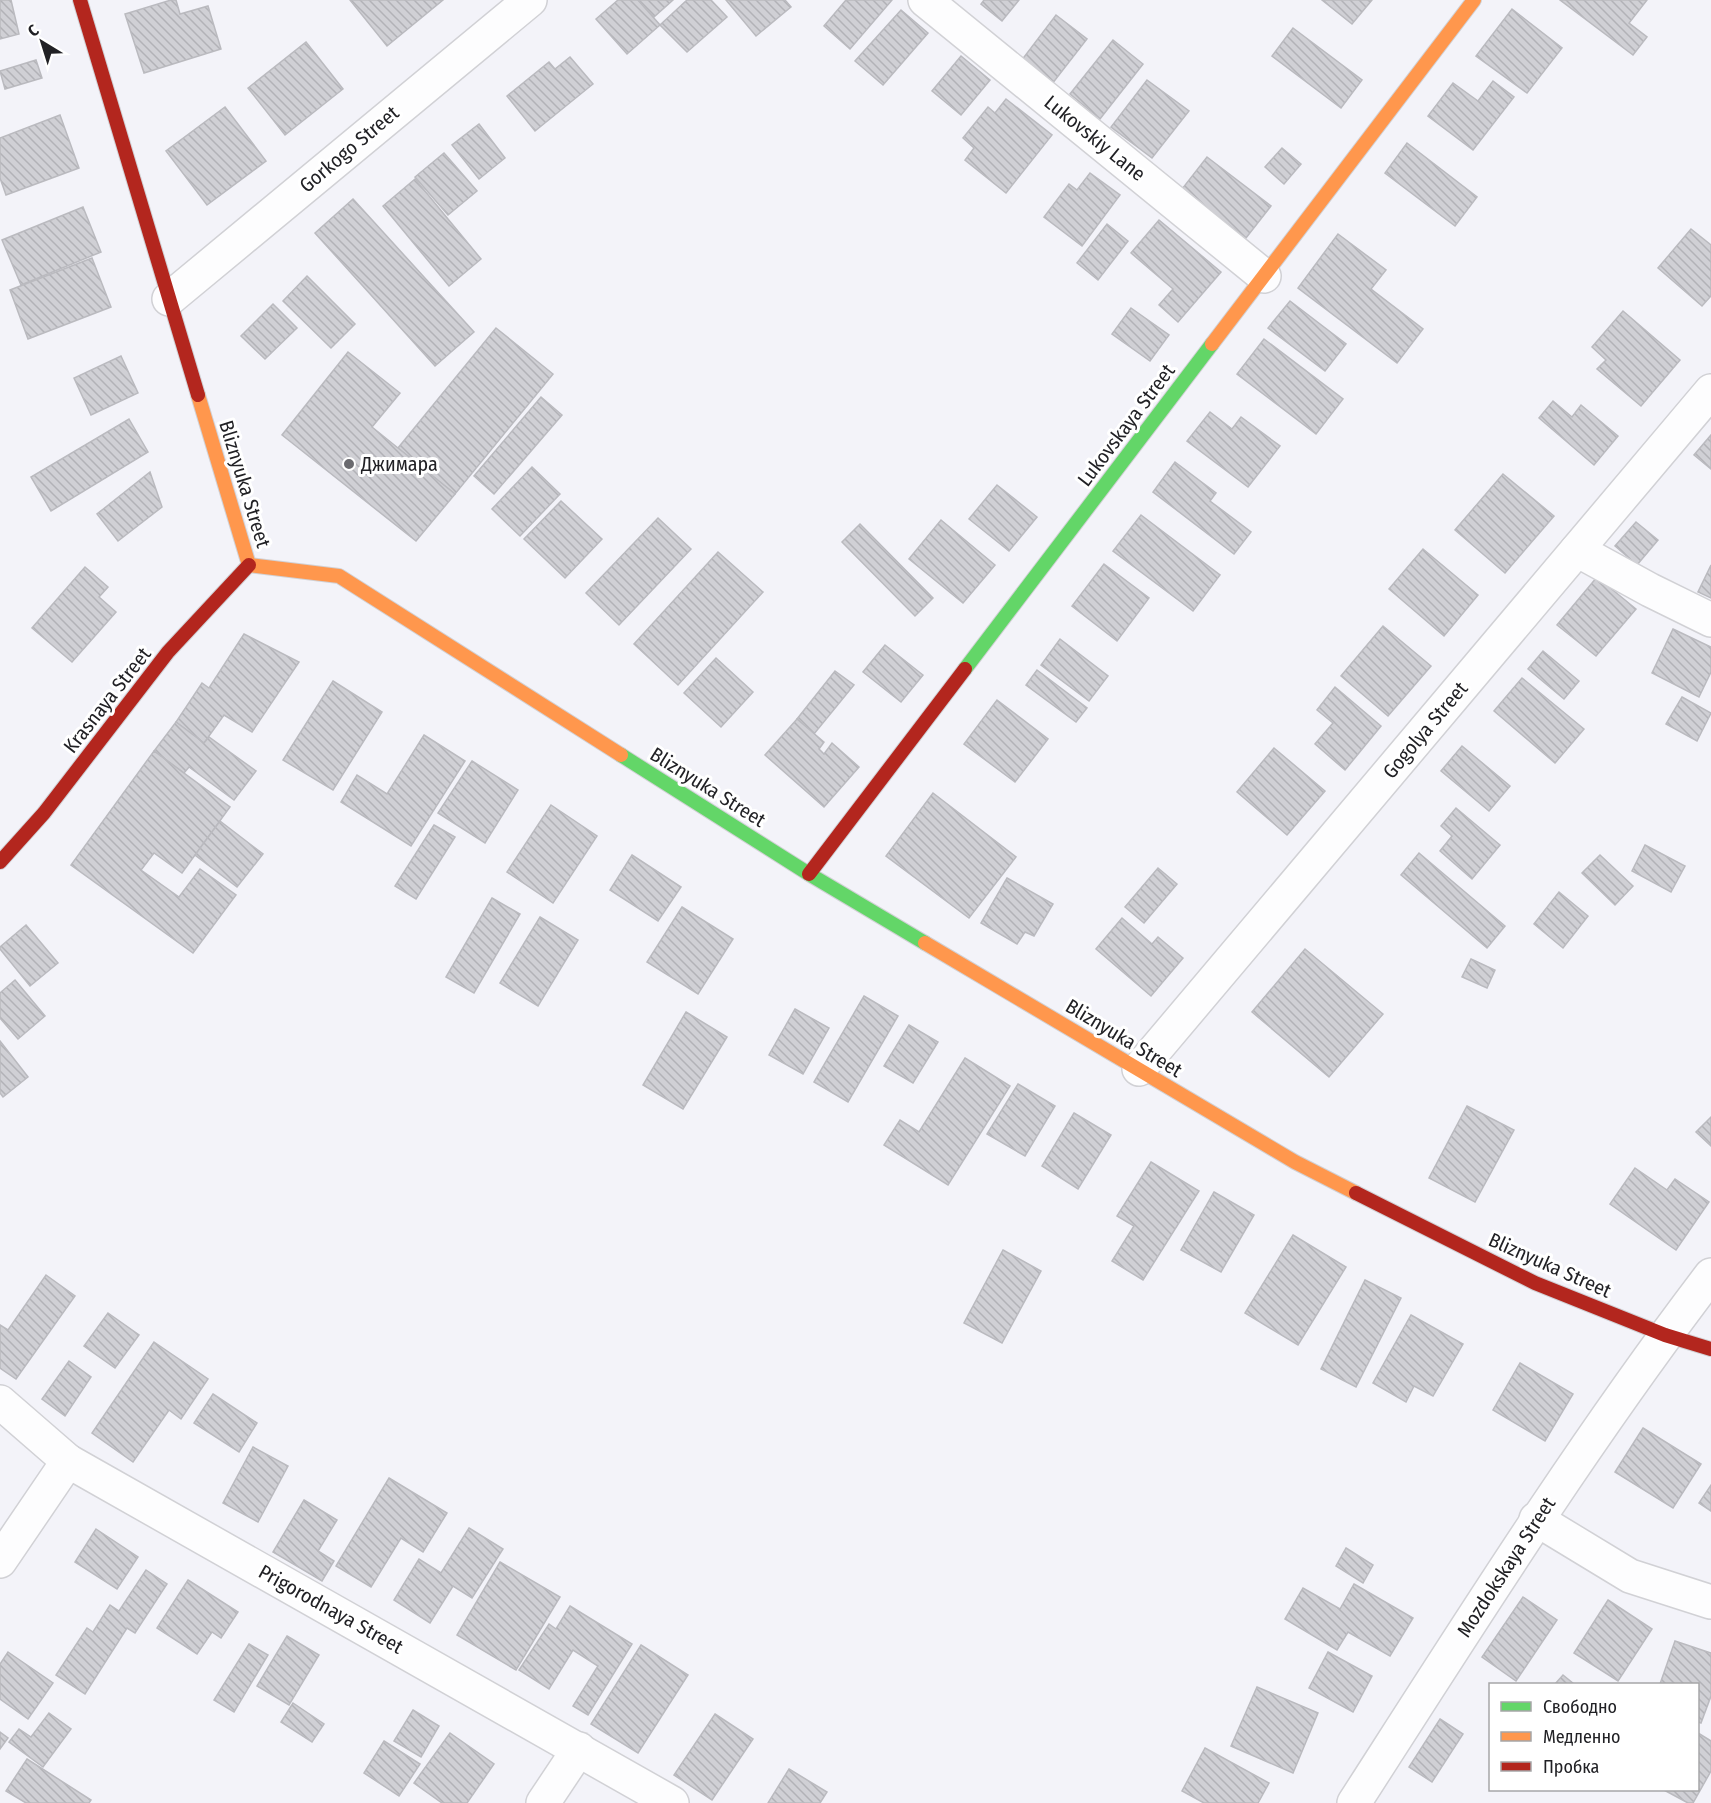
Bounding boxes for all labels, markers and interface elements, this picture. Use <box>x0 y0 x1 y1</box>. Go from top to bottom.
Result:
north arrow <box>12 12 72 72</box>
text: С <box>24 20 43 41</box>
street label: Lukovskiy Lane <box>1040 90 1150 186</box>
street label: Gorkogo Street <box>295 100 404 197</box>
street label: Lukovskaya Street <box>1072 359 1180 491</box>
street label: Bliznyuka Street <box>214 418 276 551</box>
place label: Джимара <box>360 452 438 476</box>
marker: Джимара <box>342 457 356 471</box>
street label: Krasnaya Street <box>58 642 156 758</box>
street label: Gogolya Street <box>1378 676 1473 783</box>
street label: Bliznyuka Street <box>646 742 771 832</box>
street label: Bliznyuka Street <box>1061 994 1187 1082</box>
street label: Bliznyuka Street <box>1485 1227 1615 1303</box>
street label: Mozdokskaya Street <box>1452 1492 1560 1642</box>
street label: Prigorodnaya Street <box>254 1559 408 1659</box>
legend <box>1489 1683 1699 1791</box>
text: Свободно <box>1543 1696 1617 1718</box>
text: Медленно <box>1543 1726 1621 1748</box>
text: Пробка <box>1543 1756 1599 1778</box>

